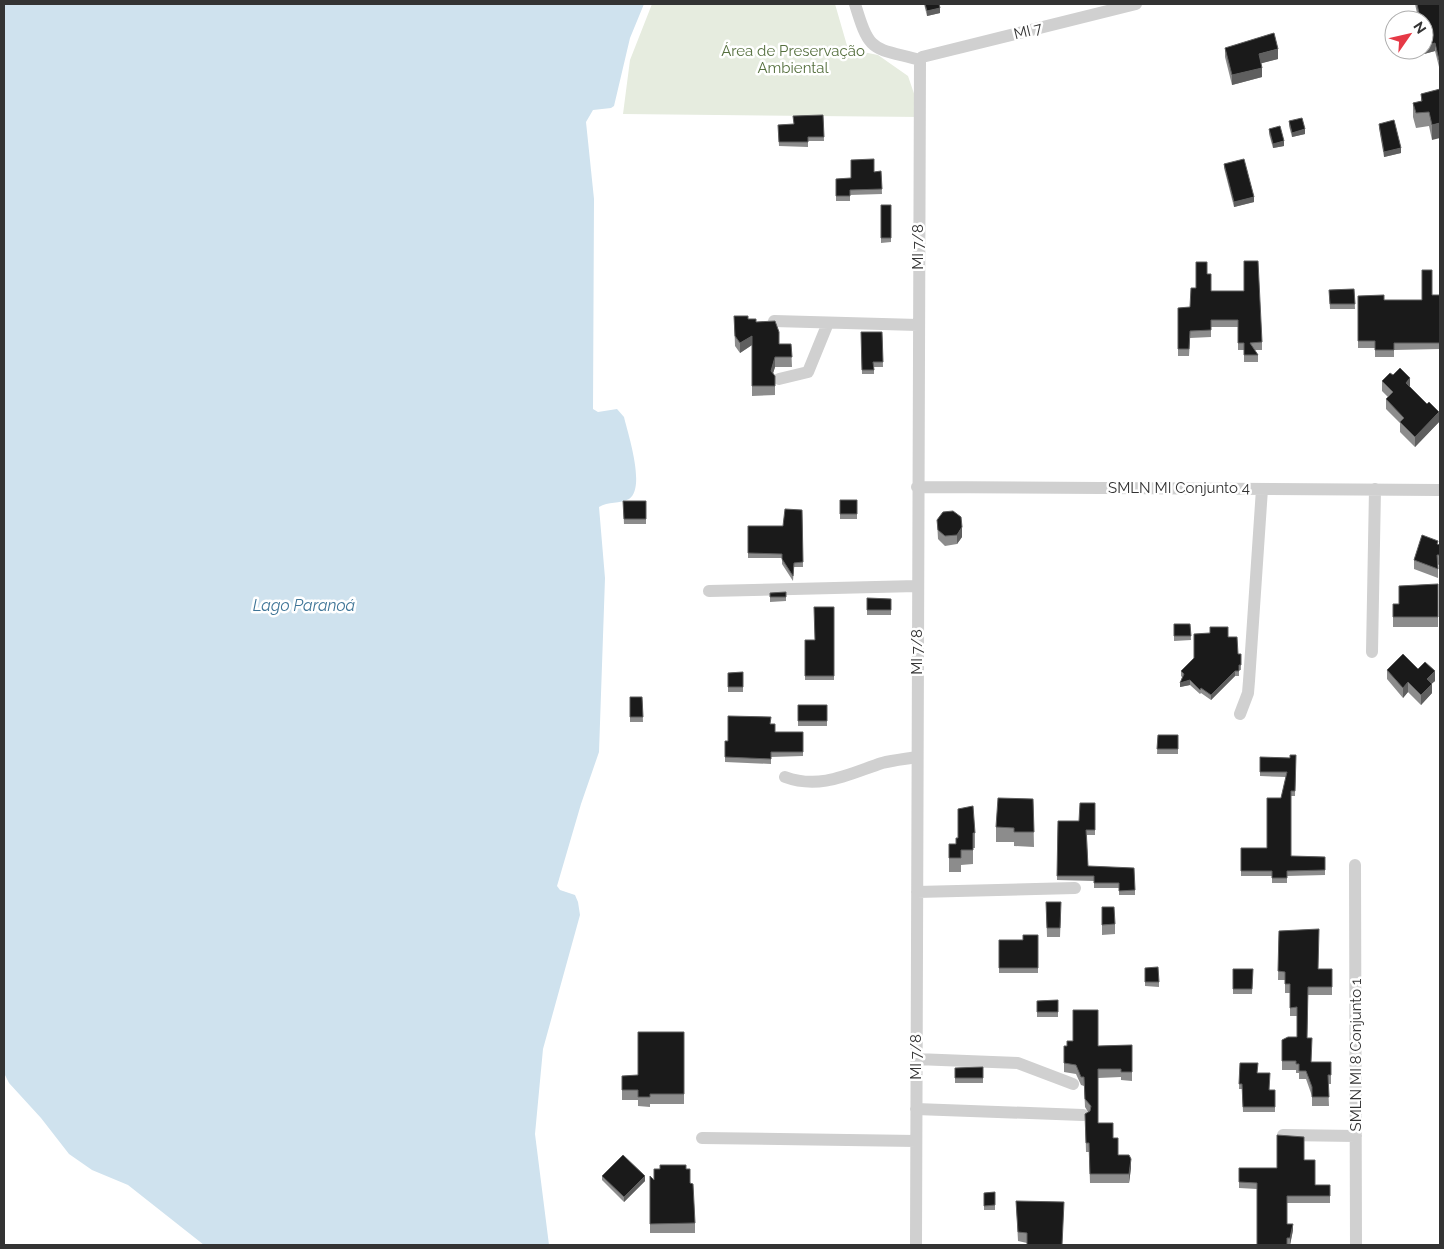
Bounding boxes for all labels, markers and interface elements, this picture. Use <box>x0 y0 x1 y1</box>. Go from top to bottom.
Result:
north arrow <box>1384 10 1434 60</box>
street label: MI 7 <box>1012 19 1044 43</box>
text: N <box>1410 19 1429 37</box>
park label: Área de Preservação Ambiental <box>721 42 865 77</box>
street label: MI 7/8 <box>909 224 927 270</box>
street label: SMLN MI Conjunto 4 <box>1108 479 1250 497</box>
water label: Lago Paranoá <box>253 596 356 615</box>
street label: MI 7/8 <box>908 629 926 675</box>
street label: SMLN MI 8 Conjunto 1 <box>1347 978 1365 1131</box>
street label: MI 7/8 <box>907 1034 925 1080</box>

